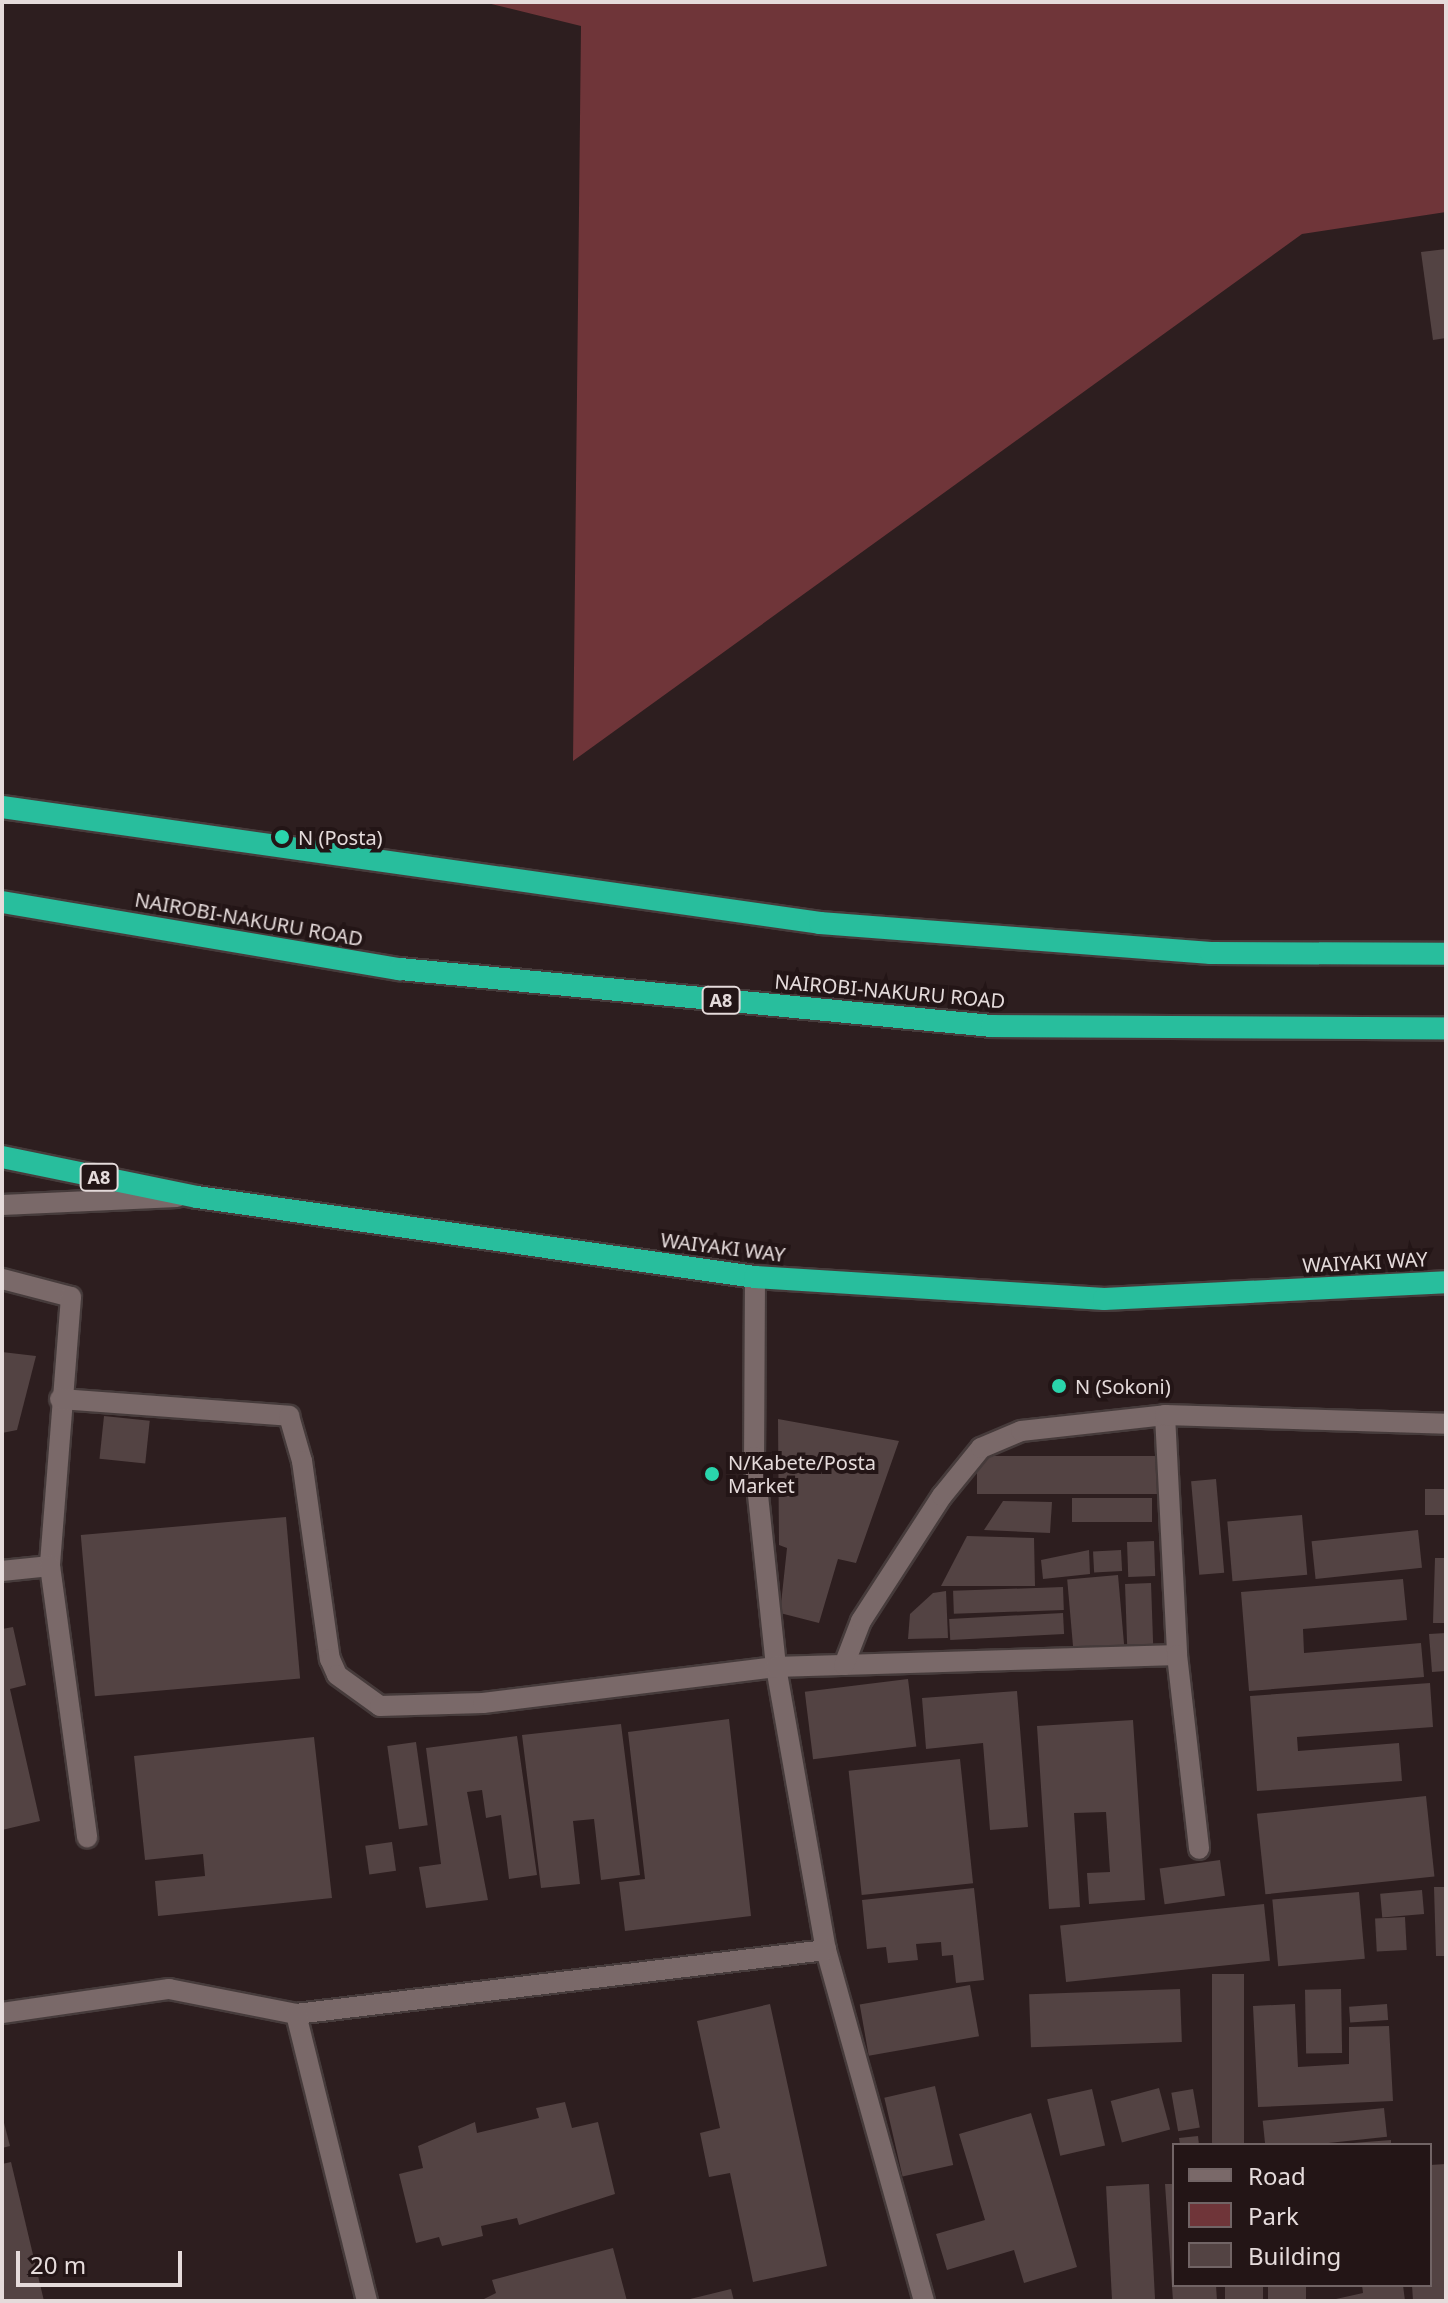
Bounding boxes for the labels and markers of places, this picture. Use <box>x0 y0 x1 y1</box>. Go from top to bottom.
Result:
place label: N (Posta) <box>298 825 383 849</box>
marker: N (Posta) <box>273 828 291 846</box>
place label: N (Sokoni) <box>1075 1374 1171 1398</box>
marker: N (Sokoni) <box>1050 1377 1068 1395</box>
place label: N/Kabete/Posta Market <box>728 1450 876 1497</box>
marker: N/Kabete/Posta Market <box>703 1465 721 1483</box>

